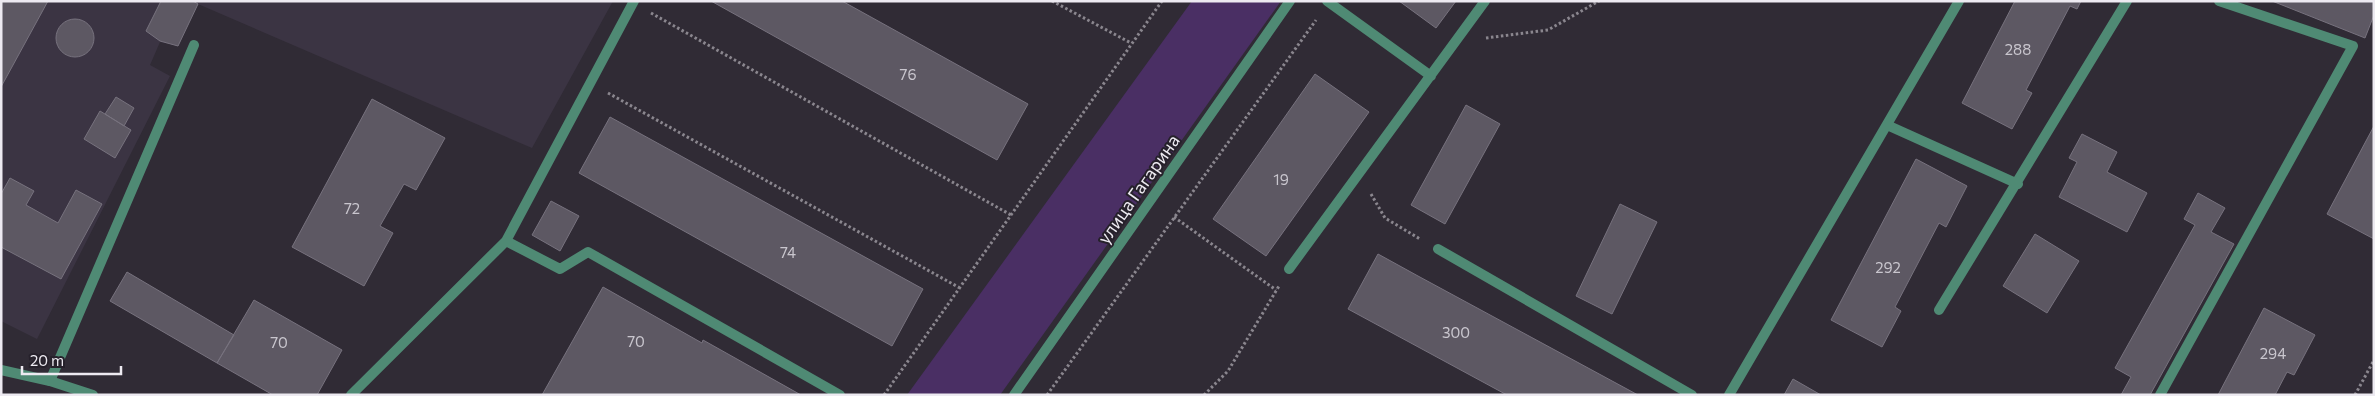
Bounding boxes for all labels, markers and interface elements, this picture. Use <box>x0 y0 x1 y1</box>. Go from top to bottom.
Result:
house number: 288 <box>2005 40 2031 58</box>
house number: 76 <box>900 65 916 83</box>
street label: улица Гагарина <box>1092 130 1184 248</box>
house number: 19 <box>1273 170 1289 188</box>
house number: 72 <box>344 199 360 217</box>
house number: 74 <box>780 243 796 261</box>
house number: 292 <box>1875 258 1901 276</box>
house number: 300 <box>1442 323 1470 341</box>
house number: 70 <box>627 332 645 350</box>
house number: 70 <box>270 333 288 351</box>
scale bar <box>22 344 121 376</box>
house number: 294 <box>2260 344 2286 362</box>
text: 20 m <box>30 351 64 369</box>

